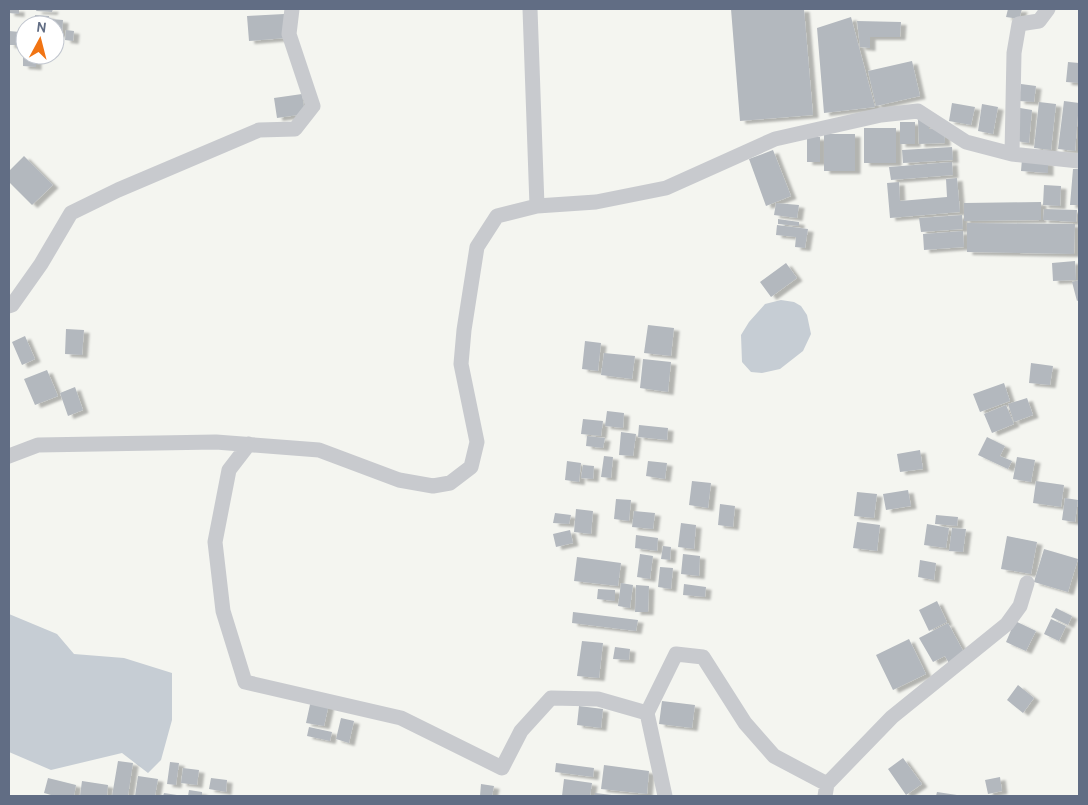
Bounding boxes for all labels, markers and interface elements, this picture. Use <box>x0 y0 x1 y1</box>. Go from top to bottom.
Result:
north arrow <box>15 15 65 65</box>
text: N <box>36 18 48 37</box>

